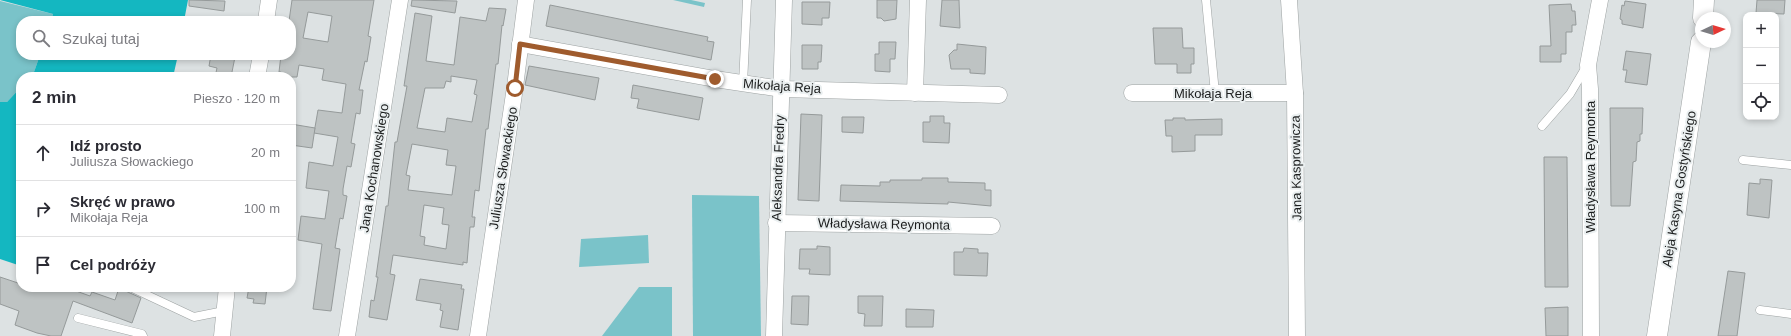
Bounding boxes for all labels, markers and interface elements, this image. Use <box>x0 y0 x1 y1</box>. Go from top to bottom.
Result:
north arrow <box>1695 12 1731 48</box>
map controls <box>1743 12 1779 120</box>
button: + <box>1743 12 1779 48</box>
search box <box>16 16 296 60</box>
icon: search <box>30 27 52 49</box>
text: Szukaj tutaj <box>62 30 140 47</box>
button: − <box>1743 48 1779 84</box>
route end <box>706 70 724 88</box>
street label: Mikołaja Reja <box>743 76 822 96</box>
route start <box>506 79 524 97</box>
button: locate <box>1743 84 1779 120</box>
street label: Mikołaja Reja <box>1174 86 1253 101</box>
text: 2 min <box>32 88 76 107</box>
text: Pieszo · 120 m <box>193 91 280 106</box>
street label: Władysława Reymonta <box>1583 100 1598 233</box>
street label: Jana Kochanowskiego <box>356 103 392 233</box>
street label: Juliusza Słowackiego <box>486 106 520 230</box>
street label: Aleja Kasyna Gostyńskiego <box>1659 110 1699 268</box>
street label: Aleksandra Fredry <box>769 114 787 221</box>
street label: Jana Kasprowicza <box>1288 114 1304 221</box>
text: Idź prosto <box>70 137 142 154</box>
icon: ahead <box>32 142 54 164</box>
text: 20 m <box>251 145 280 160</box>
text: Juliusza Słowackiego <box>70 154 194 169</box>
text: Skręć w prawo <box>70 193 175 210</box>
icon: right <box>32 198 54 220</box>
text: 100 m <box>244 201 280 216</box>
text: Mikołaja Reja <box>70 210 148 225</box>
street label: Władysława Reymonta <box>818 215 951 233</box>
icon: arrive <box>32 254 54 276</box>
text: Cel podróży <box>70 256 156 273</box>

